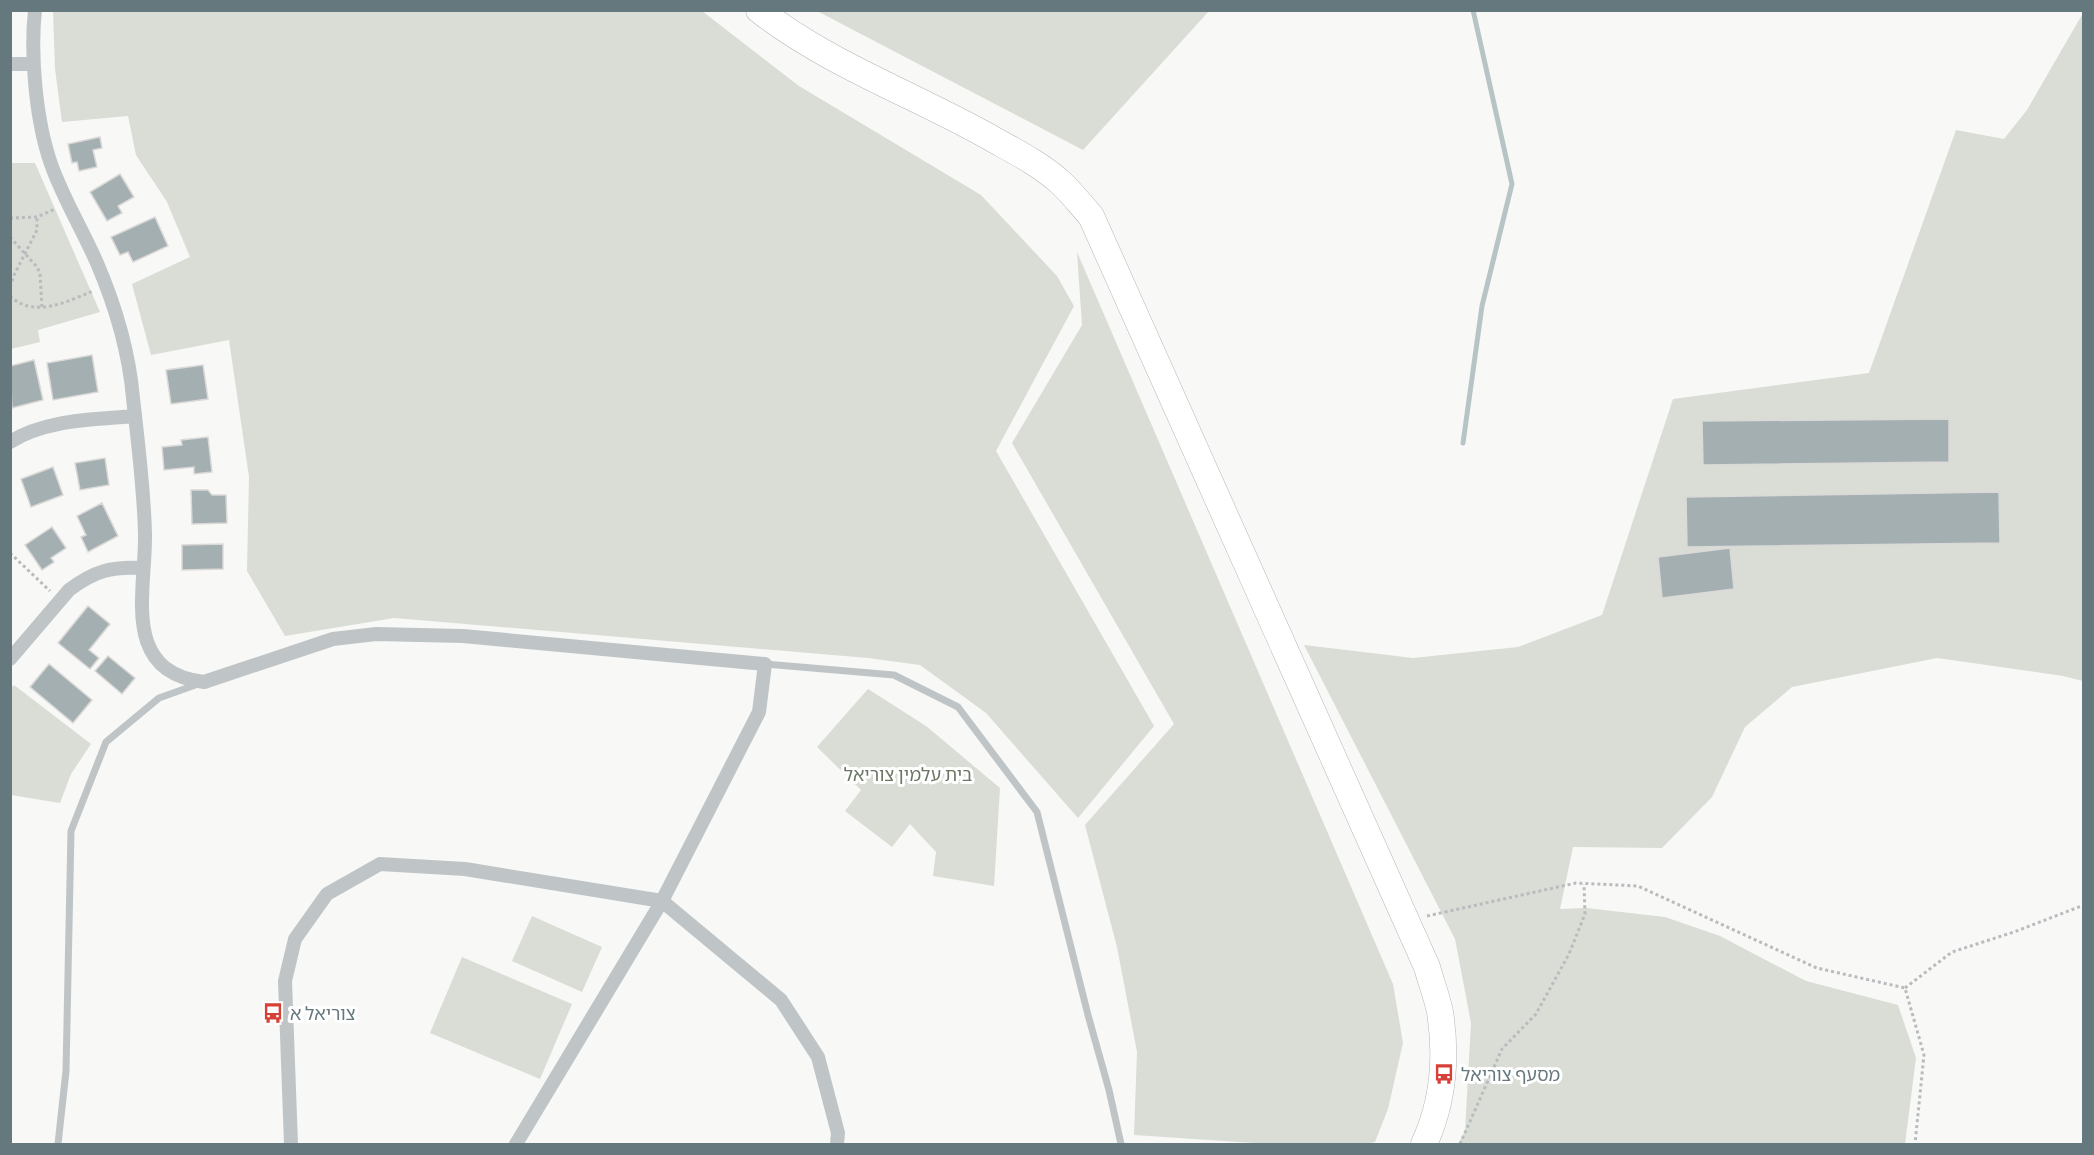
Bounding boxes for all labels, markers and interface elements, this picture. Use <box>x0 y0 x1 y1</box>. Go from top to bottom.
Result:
park label: בית עלמין צוריאל <box>844 762 972 786</box>
bus stop icon: צוריאל א <box>261 1001 285 1025</box>
place label: צוריאל א <box>290 1001 356 1025</box>
bus stop icon: מסעף צוריאל <box>1432 1062 1456 1086</box>
place label: מסעף צוריאל <box>1461 1062 1560 1086</box>

